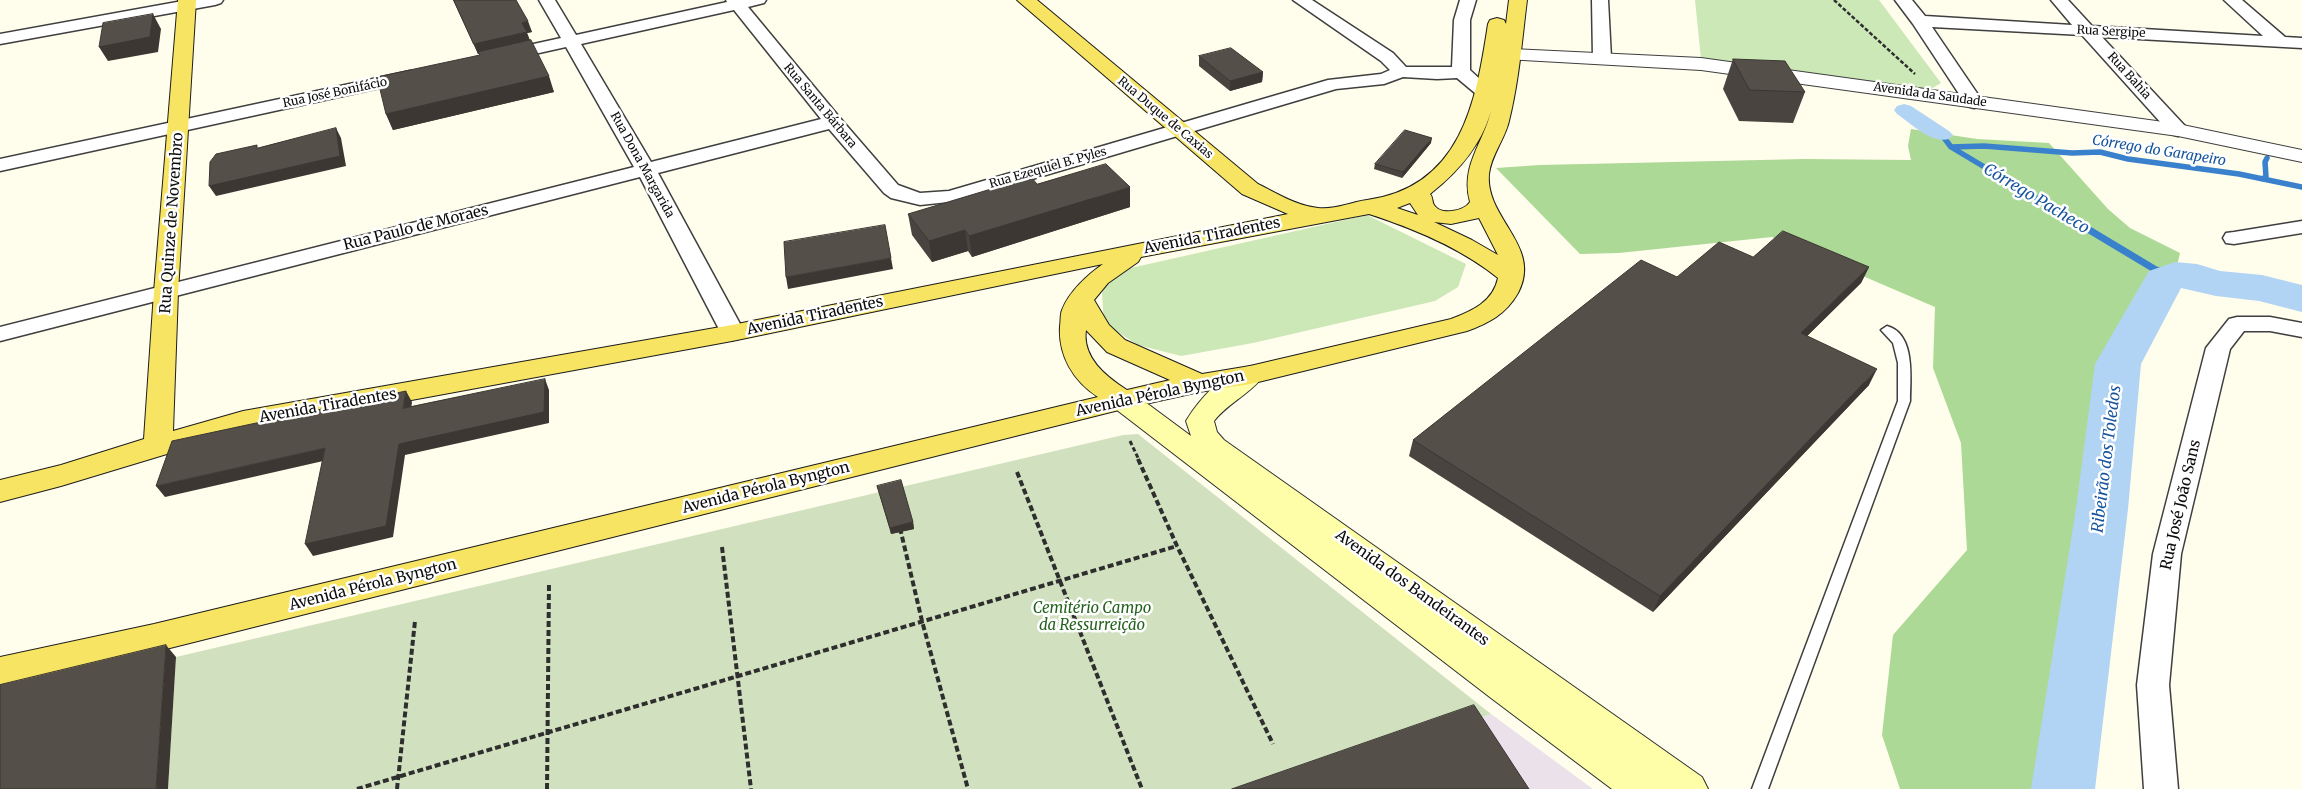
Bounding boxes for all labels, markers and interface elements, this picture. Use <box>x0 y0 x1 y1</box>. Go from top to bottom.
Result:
street label: Rua Sergipe <box>2076 23 2146 41</box>
street label: Rua Bahia <box>2104 50 2154 102</box>
street label: Rua Santa Bárbara <box>780 61 860 151</box>
street label: Rua Duque de Caxias <box>1115 74 1215 162</box>
street label: Rua José Bonifácio <box>282 75 388 111</box>
street label: Avenida da Saudade <box>1872 80 1988 110</box>
street label: Rua Dona Margarida <box>607 110 677 220</box>
street label: Rua Quinze de Novembro <box>157 132 187 314</box>
water label: Córrego do Garapeiro <box>2091 132 2227 170</box>
street label: Rua Ezequiel B. Pyles <box>988 144 1108 192</box>
water label: Córrego Pacheco <box>1980 160 2092 238</box>
street label: Rua Paulo de Moraes <box>342 201 490 255</box>
street label: Avenida Tiradentes <box>1142 214 1282 258</box>
street label: Avenida Tiradentes <box>745 293 885 339</box>
street label: Avenida Pérola Byngton <box>1074 367 1246 421</box>
water label: Ribeirão dos Toledos <box>2088 384 2126 534</box>
street label: Avenida Tiradentes <box>258 385 398 427</box>
street label: Rua José João Sans <box>2157 438 2205 572</box>
street label: Avenida Pérola Byngton <box>680 458 852 518</box>
street label: Avenida dos Bandeirantes <box>1332 526 1492 650</box>
street label: Avenida Pérola Byngton <box>287 555 459 615</box>
park label: Cemitério Campo da Ressurreição <box>1033 600 1151 635</box>

